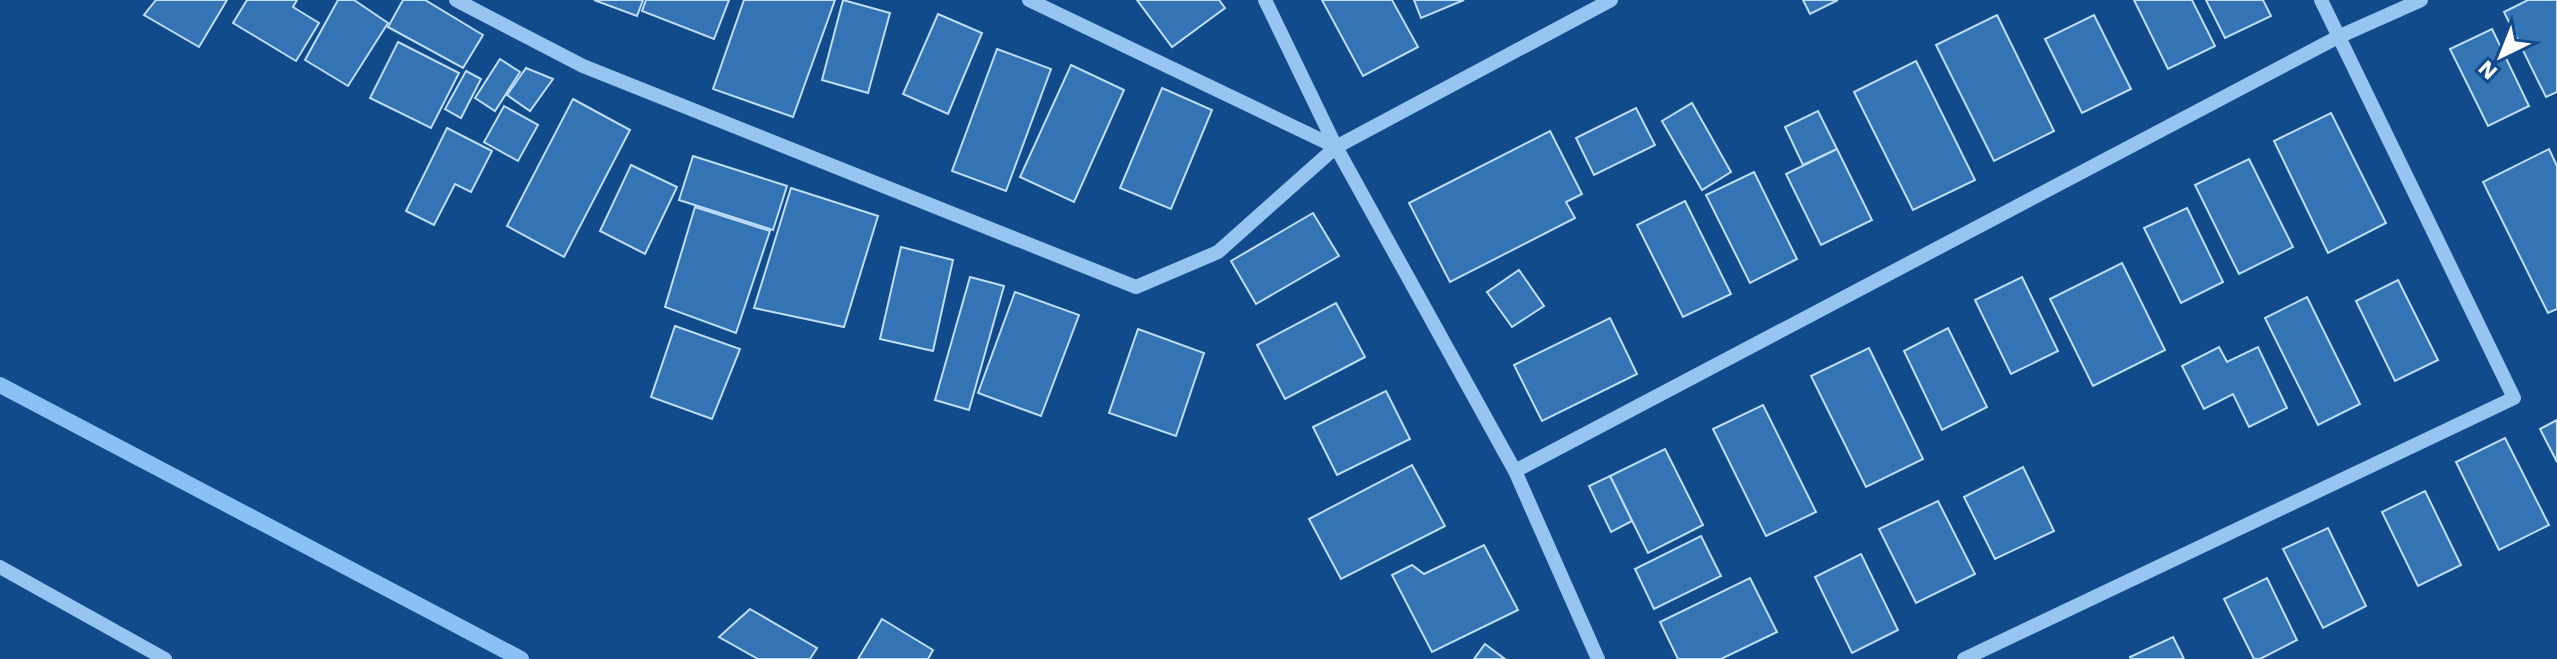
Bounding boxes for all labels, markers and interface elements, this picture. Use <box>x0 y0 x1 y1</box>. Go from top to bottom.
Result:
north arrow <box>2461 16 2541 96</box>
text: N <box>2473 56 2502 85</box>

